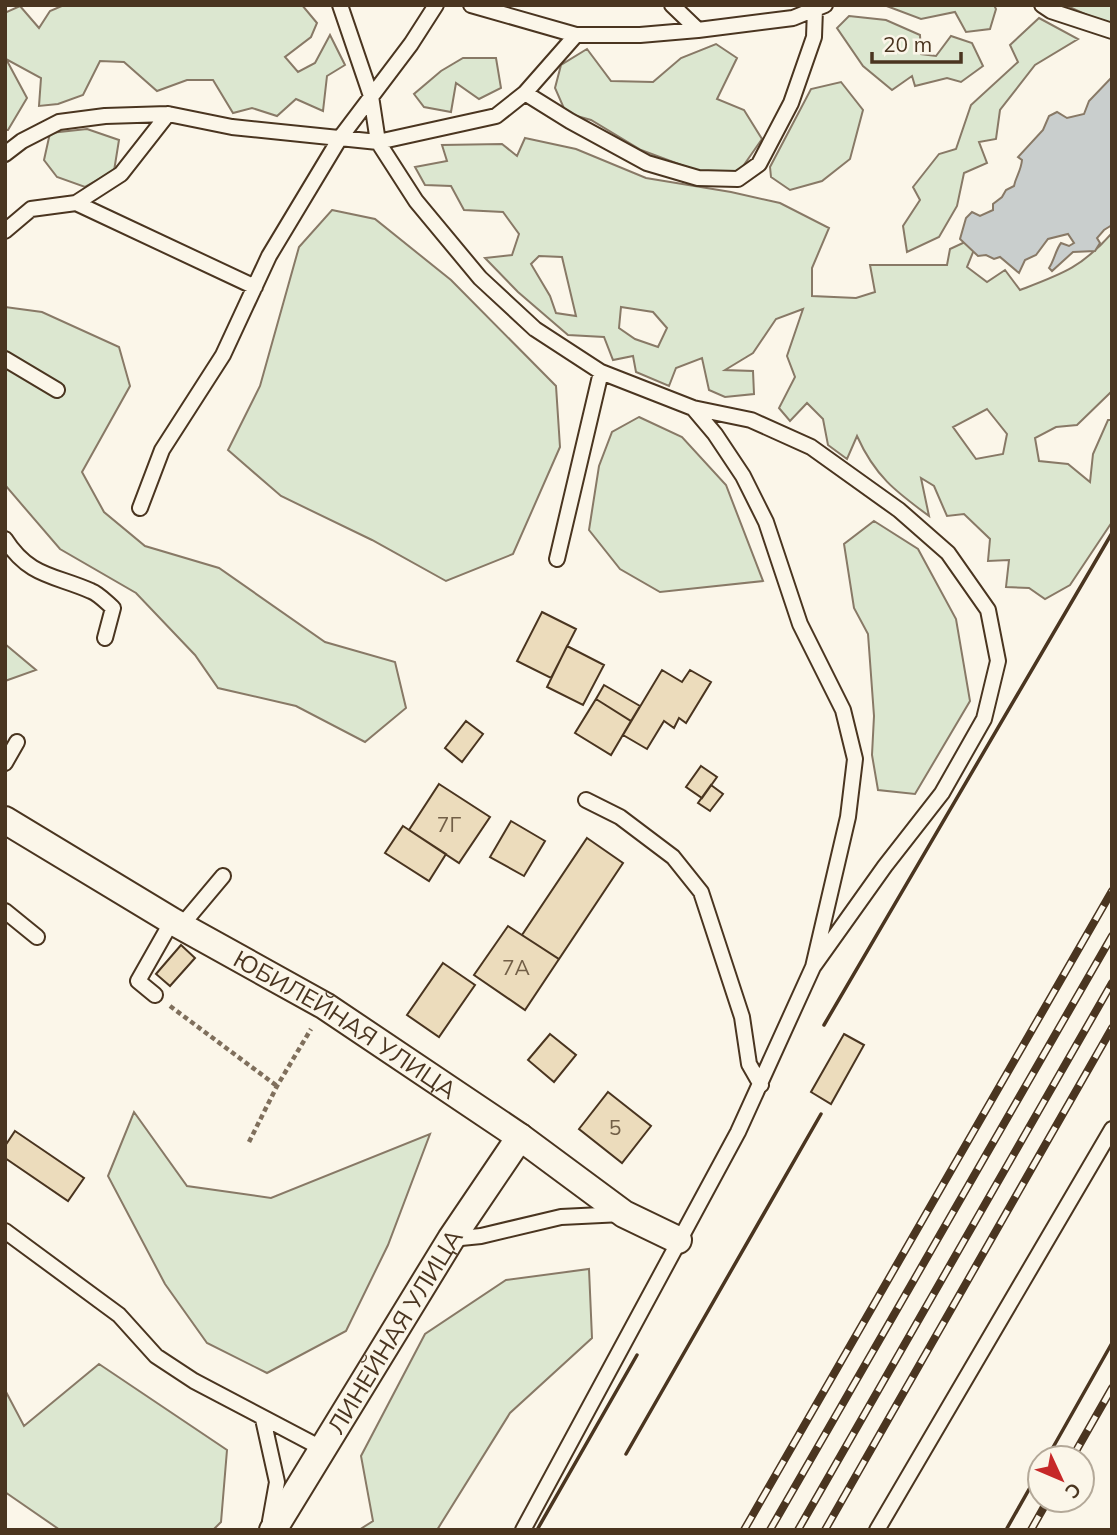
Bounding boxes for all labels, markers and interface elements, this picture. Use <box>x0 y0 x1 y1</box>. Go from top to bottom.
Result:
scale bar <box>872 21 961 65</box>
text: 20 m <box>883 31 932 57</box>
house number: 7Г <box>437 811 461 837</box>
street label: ЮБИЛЕЙНАЯ УЛИЦА <box>229 943 463 1105</box>
house number: 7А <box>502 954 531 980</box>
house number: 5 <box>609 1114 621 1140</box>
street label: ЛИНЕЙНАЯ УЛИЦА <box>321 1223 469 1439</box>
north arrow <box>1026 1444 1096 1514</box>
text: С <box>1060 1478 1086 1504</box>

